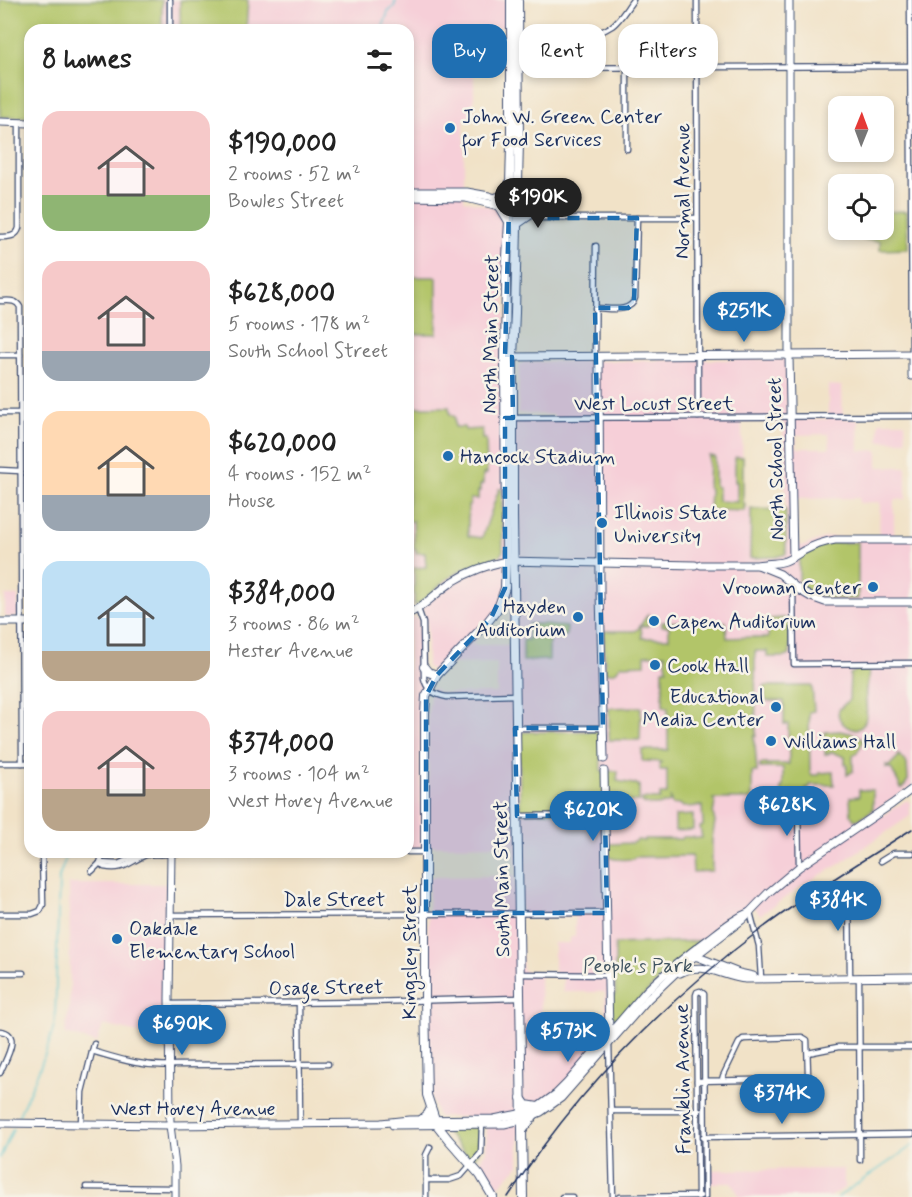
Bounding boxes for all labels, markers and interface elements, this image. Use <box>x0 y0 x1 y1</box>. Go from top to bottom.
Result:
chip: Buy <box>432 24 507 78</box>
chip: Rent <box>519 24 606 78</box>
chip: Filters <box>618 24 718 78</box>
text: 8 homes <box>42 43 132 77</box>
icon: filters <box>363 44 396 77</box>
north arrow <box>828 96 894 162</box>
map controls <box>828 96 894 240</box>
place label: John W. Green Center for Food Services <box>462 104 662 156</box>
marker: John W. Green Center for Food Services <box>443 121 457 135</box>
street label: Normal Avenue <box>670 123 697 259</box>
text: $190,000 <box>228 127 337 161</box>
icon: home <box>90 135 162 207</box>
text: 2 rooms · 52 m² <box>228 161 361 188</box>
button: locate <box>828 174 894 240</box>
pin: $190K <box>496 178 580 229</box>
text: $190K <box>509 184 567 211</box>
text: Bowles Street <box>228 188 344 215</box>
street label: North Main Street <box>477 254 506 414</box>
text: $628,000 <box>228 277 335 311</box>
icon: home <box>90 285 162 357</box>
pin: $251K <box>702 292 786 343</box>
text: $251K <box>717 298 771 325</box>
text: 5 rooms · 178 m² <box>228 311 370 338</box>
text: South School Street <box>228 338 388 365</box>
street label: North School Street <box>762 377 791 541</box>
street label: West Locust Street <box>574 391 734 418</box>
text: $620,000 <box>228 427 337 461</box>
icon: home <box>90 435 162 507</box>
place label: Hancock Stadium <box>460 444 615 471</box>
marker: Hancock Stadium <box>441 449 455 463</box>
text: 4 rooms · 152 m² <box>228 461 371 488</box>
text: House <box>228 488 275 515</box>
place label: Illinois State University <box>614 500 727 550</box>
marker: Illinois State University <box>595 516 609 530</box>
place label: Vrooman Center <box>722 575 862 602</box>
text: $384,000 <box>228 577 335 611</box>
marker: Vrooman Center <box>866 580 880 594</box>
icon: home <box>90 585 162 657</box>
place label: Hayden Auditorium <box>476 594 566 644</box>
place label: Capen Auditorium <box>666 609 816 636</box>
marker: Hayden Auditorium <box>571 610 585 624</box>
text: 3 rooms · 86 m² <box>228 611 360 638</box>
marker: Capen Auditorium <box>647 614 661 628</box>
text: Hester Avenue <box>228 638 353 665</box>
place label: Cook Hall <box>667 653 749 680</box>
marker: Cook Hall <box>648 658 662 672</box>
place label: Educational Media Center <box>642 684 764 734</box>
marker: Educational Media Center <box>769 700 783 714</box>
text: $374,000 <box>228 727 334 761</box>
place label: Williams Hall <box>783 729 896 756</box>
marker: Williams Hall <box>764 734 778 748</box>
icon: home <box>90 735 162 807</box>
text: 3 rooms · 104 m² <box>228 761 370 788</box>
pin: $628K <box>745 786 829 837</box>
text: West Hovey Avenue <box>228 788 393 815</box>
pin: $620K <box>551 791 635 842</box>
text: $628K <box>758 792 816 819</box>
text: $620K <box>564 797 622 824</box>
street label: South Main Street <box>488 801 517 957</box>
pin: $384K <box>796 881 880 932</box>
street label: Kingsley Street <box>397 884 425 1020</box>
street label: Dale Street <box>283 887 385 914</box>
text: $384K <box>809 887 867 914</box>
place label: Oakdale Elementary School <box>129 916 295 966</box>
marker: Oakdale Elementary School <box>110 932 124 946</box>
park label: People's Park <box>583 953 693 980</box>
street label: Osage Street <box>269 974 384 1005</box>
street label: Franklin Avenue <box>669 1003 698 1155</box>
pin: $690K <box>140 1005 224 1056</box>
text: $690K <box>152 1011 212 1038</box>
pin: $573K <box>526 1012 610 1063</box>
text: $573K <box>540 1018 596 1045</box>
pin: $374K <box>740 1074 824 1125</box>
text: $374K <box>754 1080 810 1107</box>
street label: West Hovey Avenue <box>110 1096 276 1123</box>

